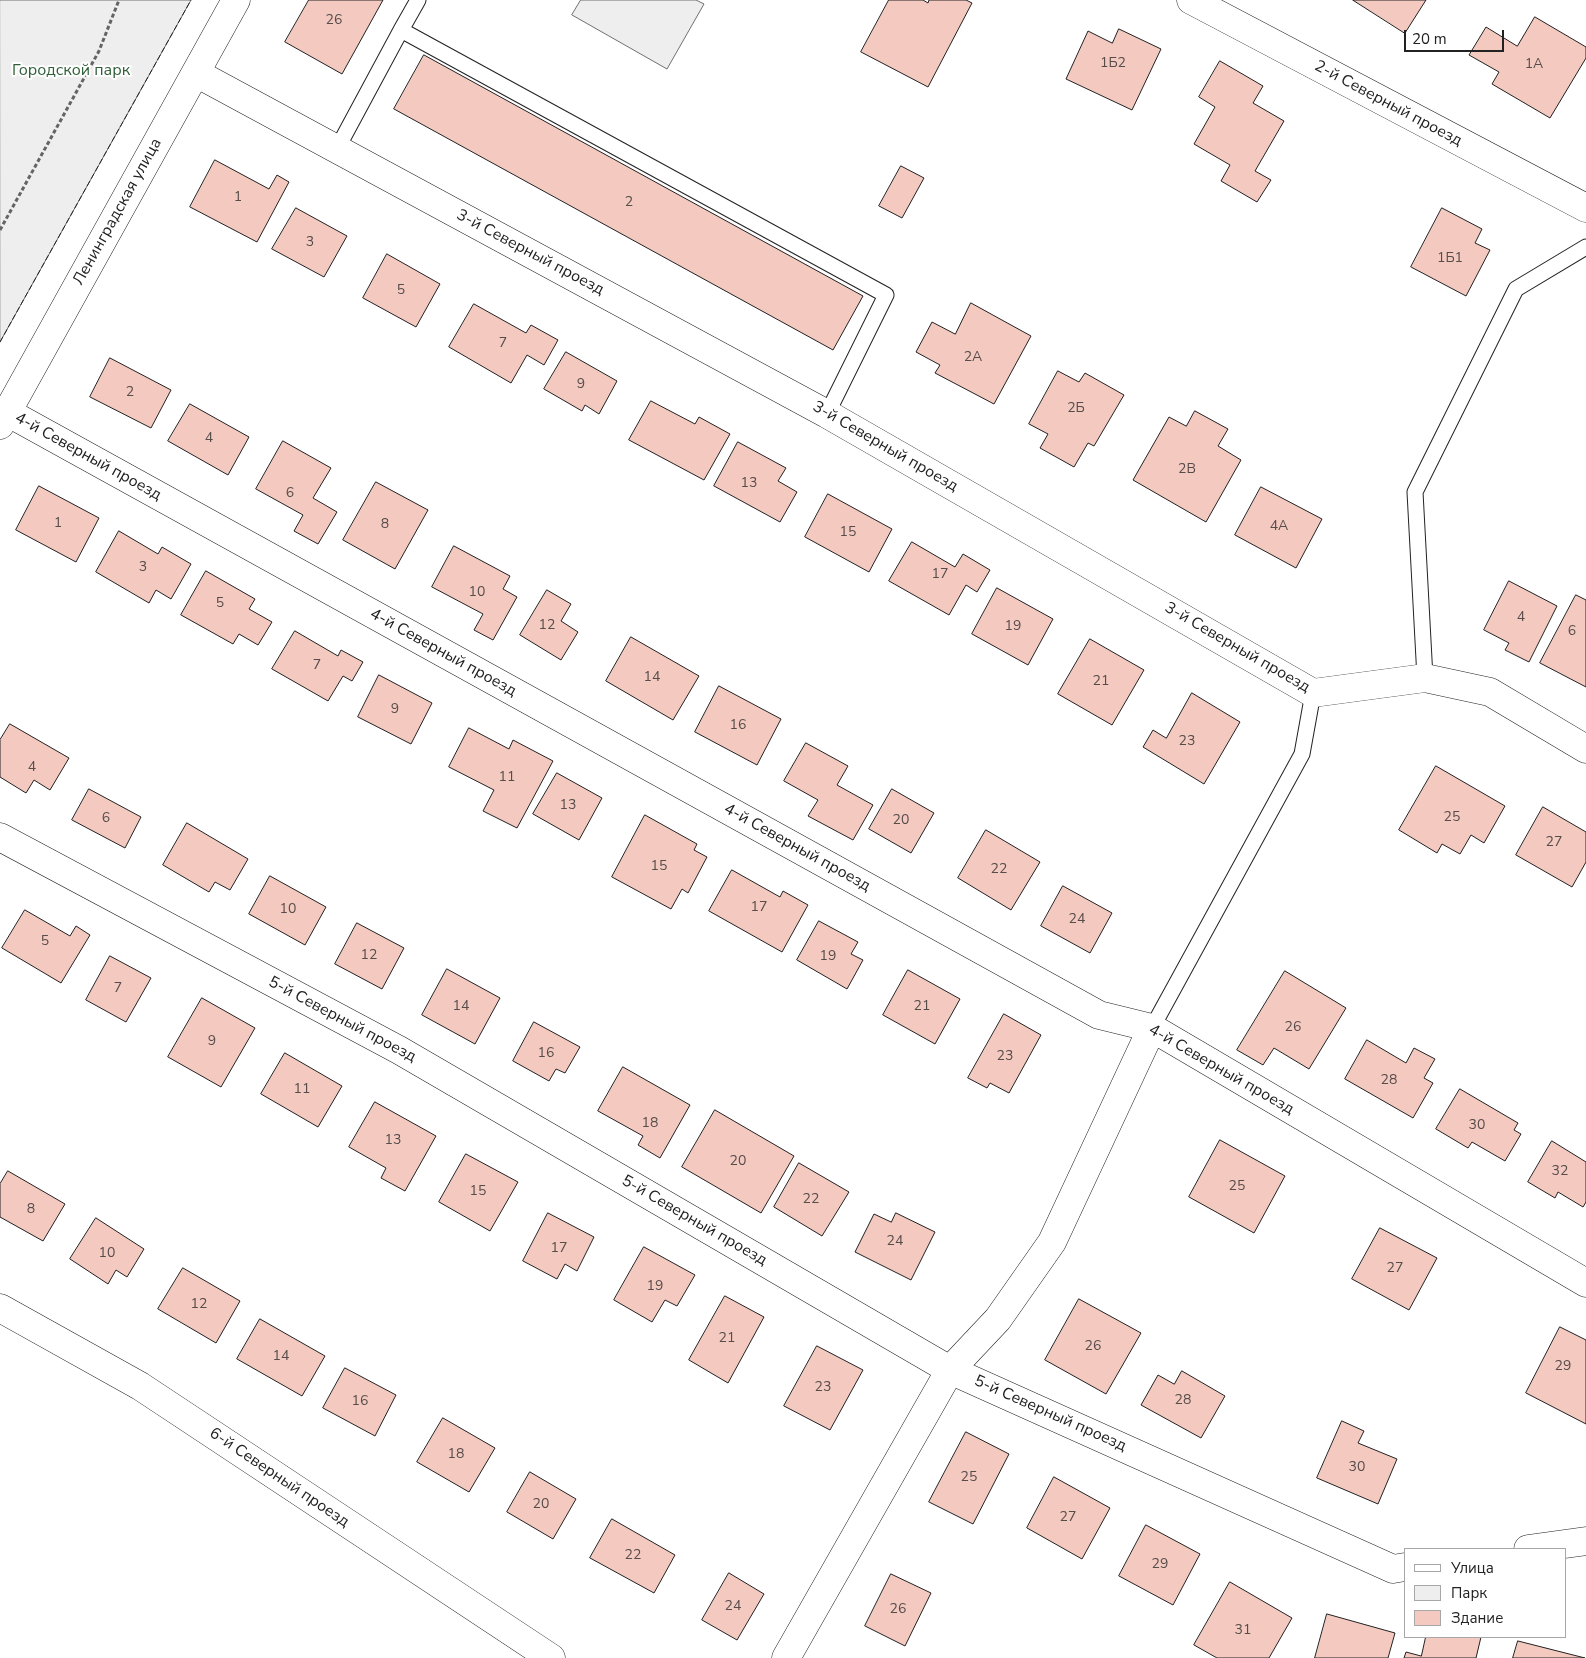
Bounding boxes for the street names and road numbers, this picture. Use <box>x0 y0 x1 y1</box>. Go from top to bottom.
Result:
street label: 2-й Северный проезд <box>1311 57 1465 151</box>
street label: Ленинградская улица <box>70 135 166 289</box>
street label: 3-й Северный проезд <box>453 206 607 300</box>
street label: 3-й Северный проезд <box>809 398 961 496</box>
street label: 4-й Северный проезд <box>11 409 165 505</box>
street label: 3-й Северный проезд <box>1161 599 1313 697</box>
street label: 4-й Северный проезд <box>366 605 520 701</box>
street label: 4-й Северный проезд <box>720 800 874 896</box>
street label: 5-й Северный проезд <box>265 973 419 1067</box>
street label: 4-й Северный проезд <box>1145 1021 1297 1119</box>
street label: 5-й Северный проезд <box>618 1172 770 1270</box>
street label: 5-й Северный проезд <box>971 1372 1129 1456</box>
street label: 6-й Северный проезд <box>205 1424 353 1532</box>

